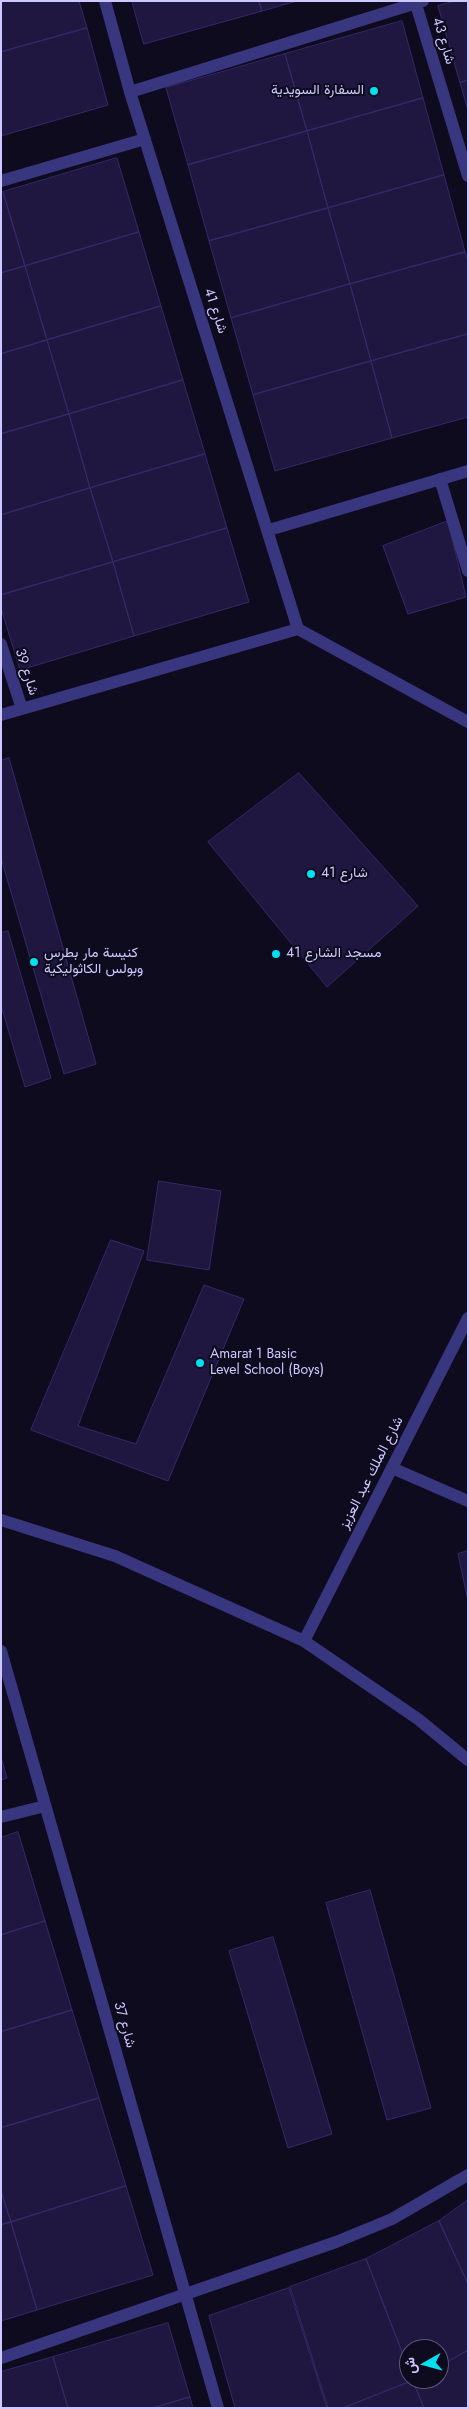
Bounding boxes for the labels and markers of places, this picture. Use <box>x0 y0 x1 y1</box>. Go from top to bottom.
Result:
place label: السفارة السويدية <box>271 83 364 99</box>
marker: السفارة السويدية <box>368 85 380 97</box>
place label: شارع 41 <box>321 866 368 882</box>
marker: شارع 41 <box>305 868 317 880</box>
place label: كنيسة مار بطرس وبولس الكاثوليكية <box>44 946 143 979</box>
place label: مسجد الشارع 41 <box>286 946 381 962</box>
marker: مسجد الشارع 41 <box>270 948 282 960</box>
marker: كنيسة مار بطرس وبولس الكاثوليكية <box>28 956 40 968</box>
place label: Amarat 1 Basic Level School (Boys) <box>210 1347 324 1380</box>
marker: Amarat 1 Basic Level School (Boys) <box>194 1357 206 1369</box>

